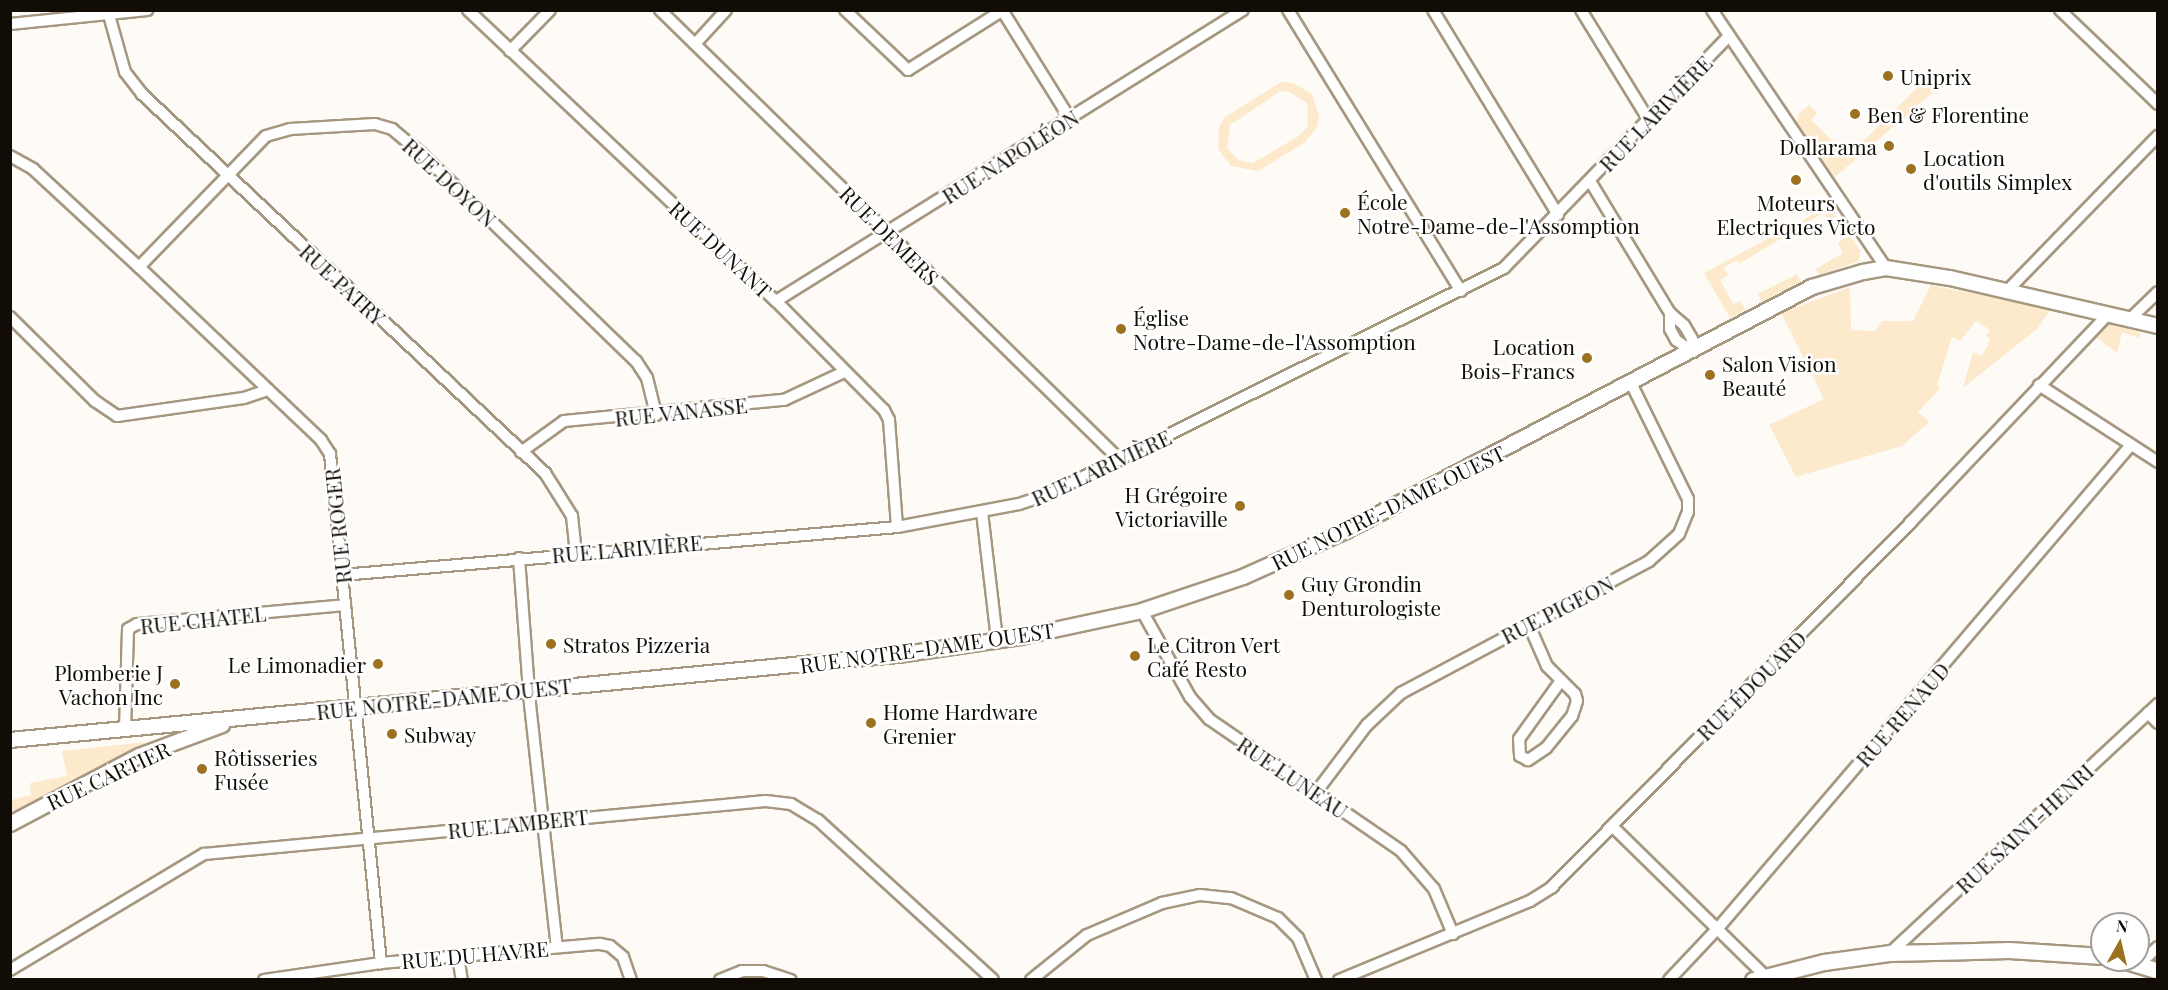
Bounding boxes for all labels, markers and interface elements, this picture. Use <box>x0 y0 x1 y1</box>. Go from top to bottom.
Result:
street label: RUE LARIVIÈRE <box>1593 50 1717 176</box>
place label: Uniprix <box>1900 63 1971 89</box>
marker: Uniprix <box>1881 69 1895 83</box>
place label: Ben & Florentine <box>1867 101 2029 127</box>
street label: RUE NAPOLÉON <box>937 104 1083 208</box>
marker: Ben & Florentine <box>1848 107 1862 121</box>
street label: RUE DOYON <box>398 132 502 232</box>
place label: Dollarama <box>1779 133 1877 159</box>
marker: Dollarama <box>1882 139 1896 153</box>
place label: Location d'outils Simplex <box>1923 144 2072 194</box>
marker: Location d'outils Simplex <box>1904 162 1918 176</box>
marker: Moteurs Electriques Victo <box>1789 173 1803 187</box>
street label: RUE DEMERS <box>835 180 945 290</box>
place label: École Notre-Dame-de-l'Assomption <box>1357 188 1640 238</box>
place label: Moteurs Electriques Victo <box>1716 189 1876 239</box>
street label: RUE DUNANT <box>665 195 777 303</box>
marker: École Notre-Dame-de-l'Assomption <box>1338 206 1352 220</box>
street label: RUE PATRY <box>295 238 391 330</box>
place label: Église Notre-Dame-de-l'Assomption <box>1133 304 1416 354</box>
marker: Église Notre-Dame-de-l'Assomption <box>1114 322 1128 336</box>
place label: Location Bois-Francs <box>1461 333 1575 383</box>
place label: Salon Vision Beauté <box>1722 350 1837 400</box>
marker: Location Bois-Francs <box>1580 351 1594 365</box>
marker: Salon Vision Beauté <box>1703 368 1717 382</box>
street label: RUE VANASSE <box>613 391 749 431</box>
street label: RUE LARIVIÈRE <box>1027 424 1175 510</box>
street label: RUE NOTRE-DAME OUEST <box>1267 439 1509 575</box>
street label: RUE ROGER <box>318 467 356 585</box>
place label: H Grégoire Victoriaville <box>1115 481 1228 531</box>
marker: H Grégoire Victoriaville <box>1233 499 1247 513</box>
street label: RUE LARIVIÈRE <box>551 529 703 567</box>
place label: Guy Grondin Denturologiste <box>1301 570 1441 620</box>
street label: RUE PIGEON <box>1497 570 1617 648</box>
marker: Guy Grondin Denturologiste <box>1282 588 1296 602</box>
street label: RUE CHATEL <box>139 600 267 638</box>
street label: RUE NOTRE-DAME OUEST <box>798 617 1056 677</box>
street label: RUE ÉDOUARD <box>1691 625 1811 745</box>
place label: Stratos Pizzeria <box>563 631 710 657</box>
place label: Le Citron Vert Café Resto <box>1147 631 1281 681</box>
marker: Stratos Pizzeria <box>544 637 558 651</box>
marker: Le Citron Vert Café Resto <box>1128 649 1142 663</box>
place label: Le Limonadier <box>228 651 366 677</box>
marker: Le Limonadier <box>371 657 385 671</box>
street label: RUE RENAUD <box>1850 657 1954 771</box>
place label: Plomberie J Vachon Inc <box>54 659 163 709</box>
street label: RUE NOTRE-DAME OUEST <box>315 672 573 724</box>
marker: Plomberie J Vachon Inc <box>168 677 182 691</box>
place label: Home Hardware Grenier <box>883 698 1038 748</box>
marker: Home Hardware Grenier <box>864 716 878 730</box>
place label: Subway <box>404 721 476 747</box>
marker: Subway <box>385 727 399 741</box>
street label: RUE LUNEAU <box>1233 731 1353 823</box>
street label: RUE CARTIER <box>42 735 174 815</box>
place label: Rôtisseries Fusée <box>214 744 318 794</box>
street label: RUE SAINT-HENRI <box>1950 758 2098 898</box>
marker: Rôtisseries Fusée <box>195 762 209 776</box>
street label: RUE LAMBERT <box>446 803 590 843</box>
north arrow <box>2090 912 2150 972</box>
text: N <box>2115 914 2129 937</box>
street label: RUE DU HAVRE <box>400 935 550 973</box>

